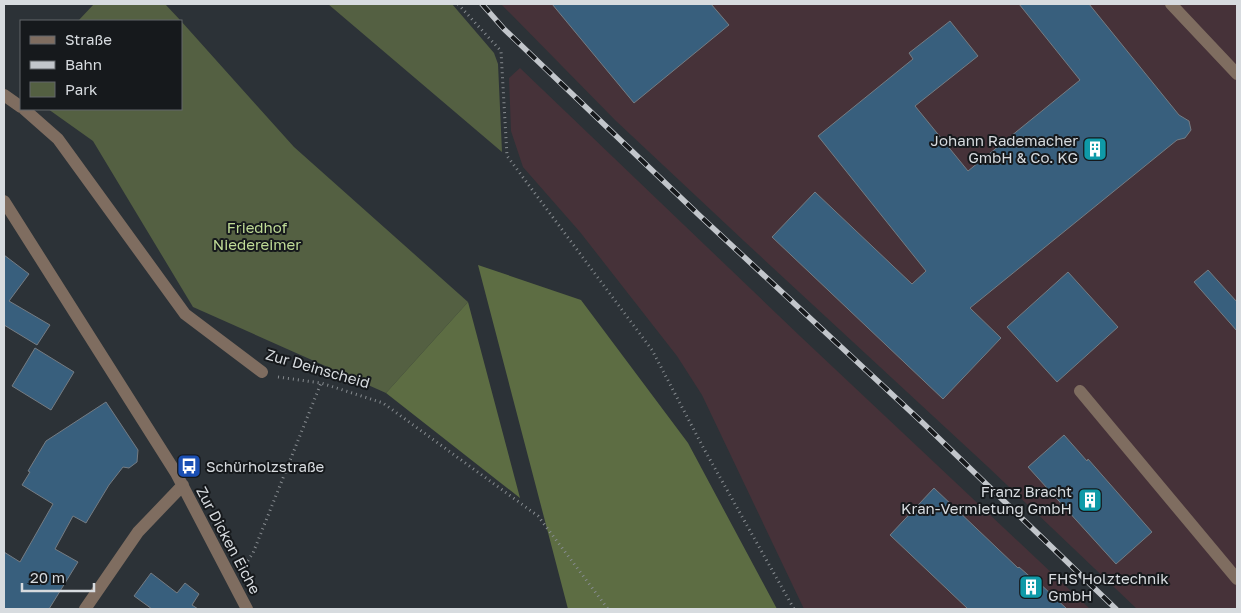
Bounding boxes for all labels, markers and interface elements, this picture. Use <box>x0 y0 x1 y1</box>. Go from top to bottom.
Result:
legend <box>20 20 182 110</box>
text: Straße <box>65 30 112 48</box>
text: Bahn <box>65 55 102 73</box>
text: Park <box>65 80 98 98</box>
place label: Johann Rademacher GmbH & Co. KG <box>931 131 1078 166</box>
building icon: Johann Rademacher GmbH & Co. KG <box>1082 136 1108 162</box>
park label: Friedhof Niedereimer <box>213 218 301 253</box>
street label: Zur Deinscheid <box>264 345 372 391</box>
bus stop icon: Schürholzstraße <box>176 453 202 479</box>
place label: Schürholzstraße <box>206 457 325 475</box>
place label: Franz Bracht Kran-Vermietung GmbH <box>901 482 1072 517</box>
street label: Zur Dicken Eiche <box>193 483 265 597</box>
building icon: Franz Bracht Kran-Vermietung GmbH <box>1077 487 1103 513</box>
scale bar <box>22 560 95 592</box>
text: 20 m <box>30 568 65 586</box>
place label: FHS Holztechnik GmbH <box>1048 569 1169 604</box>
building icon: FHS Holztechnik GmbH <box>1018 574 1044 600</box>

